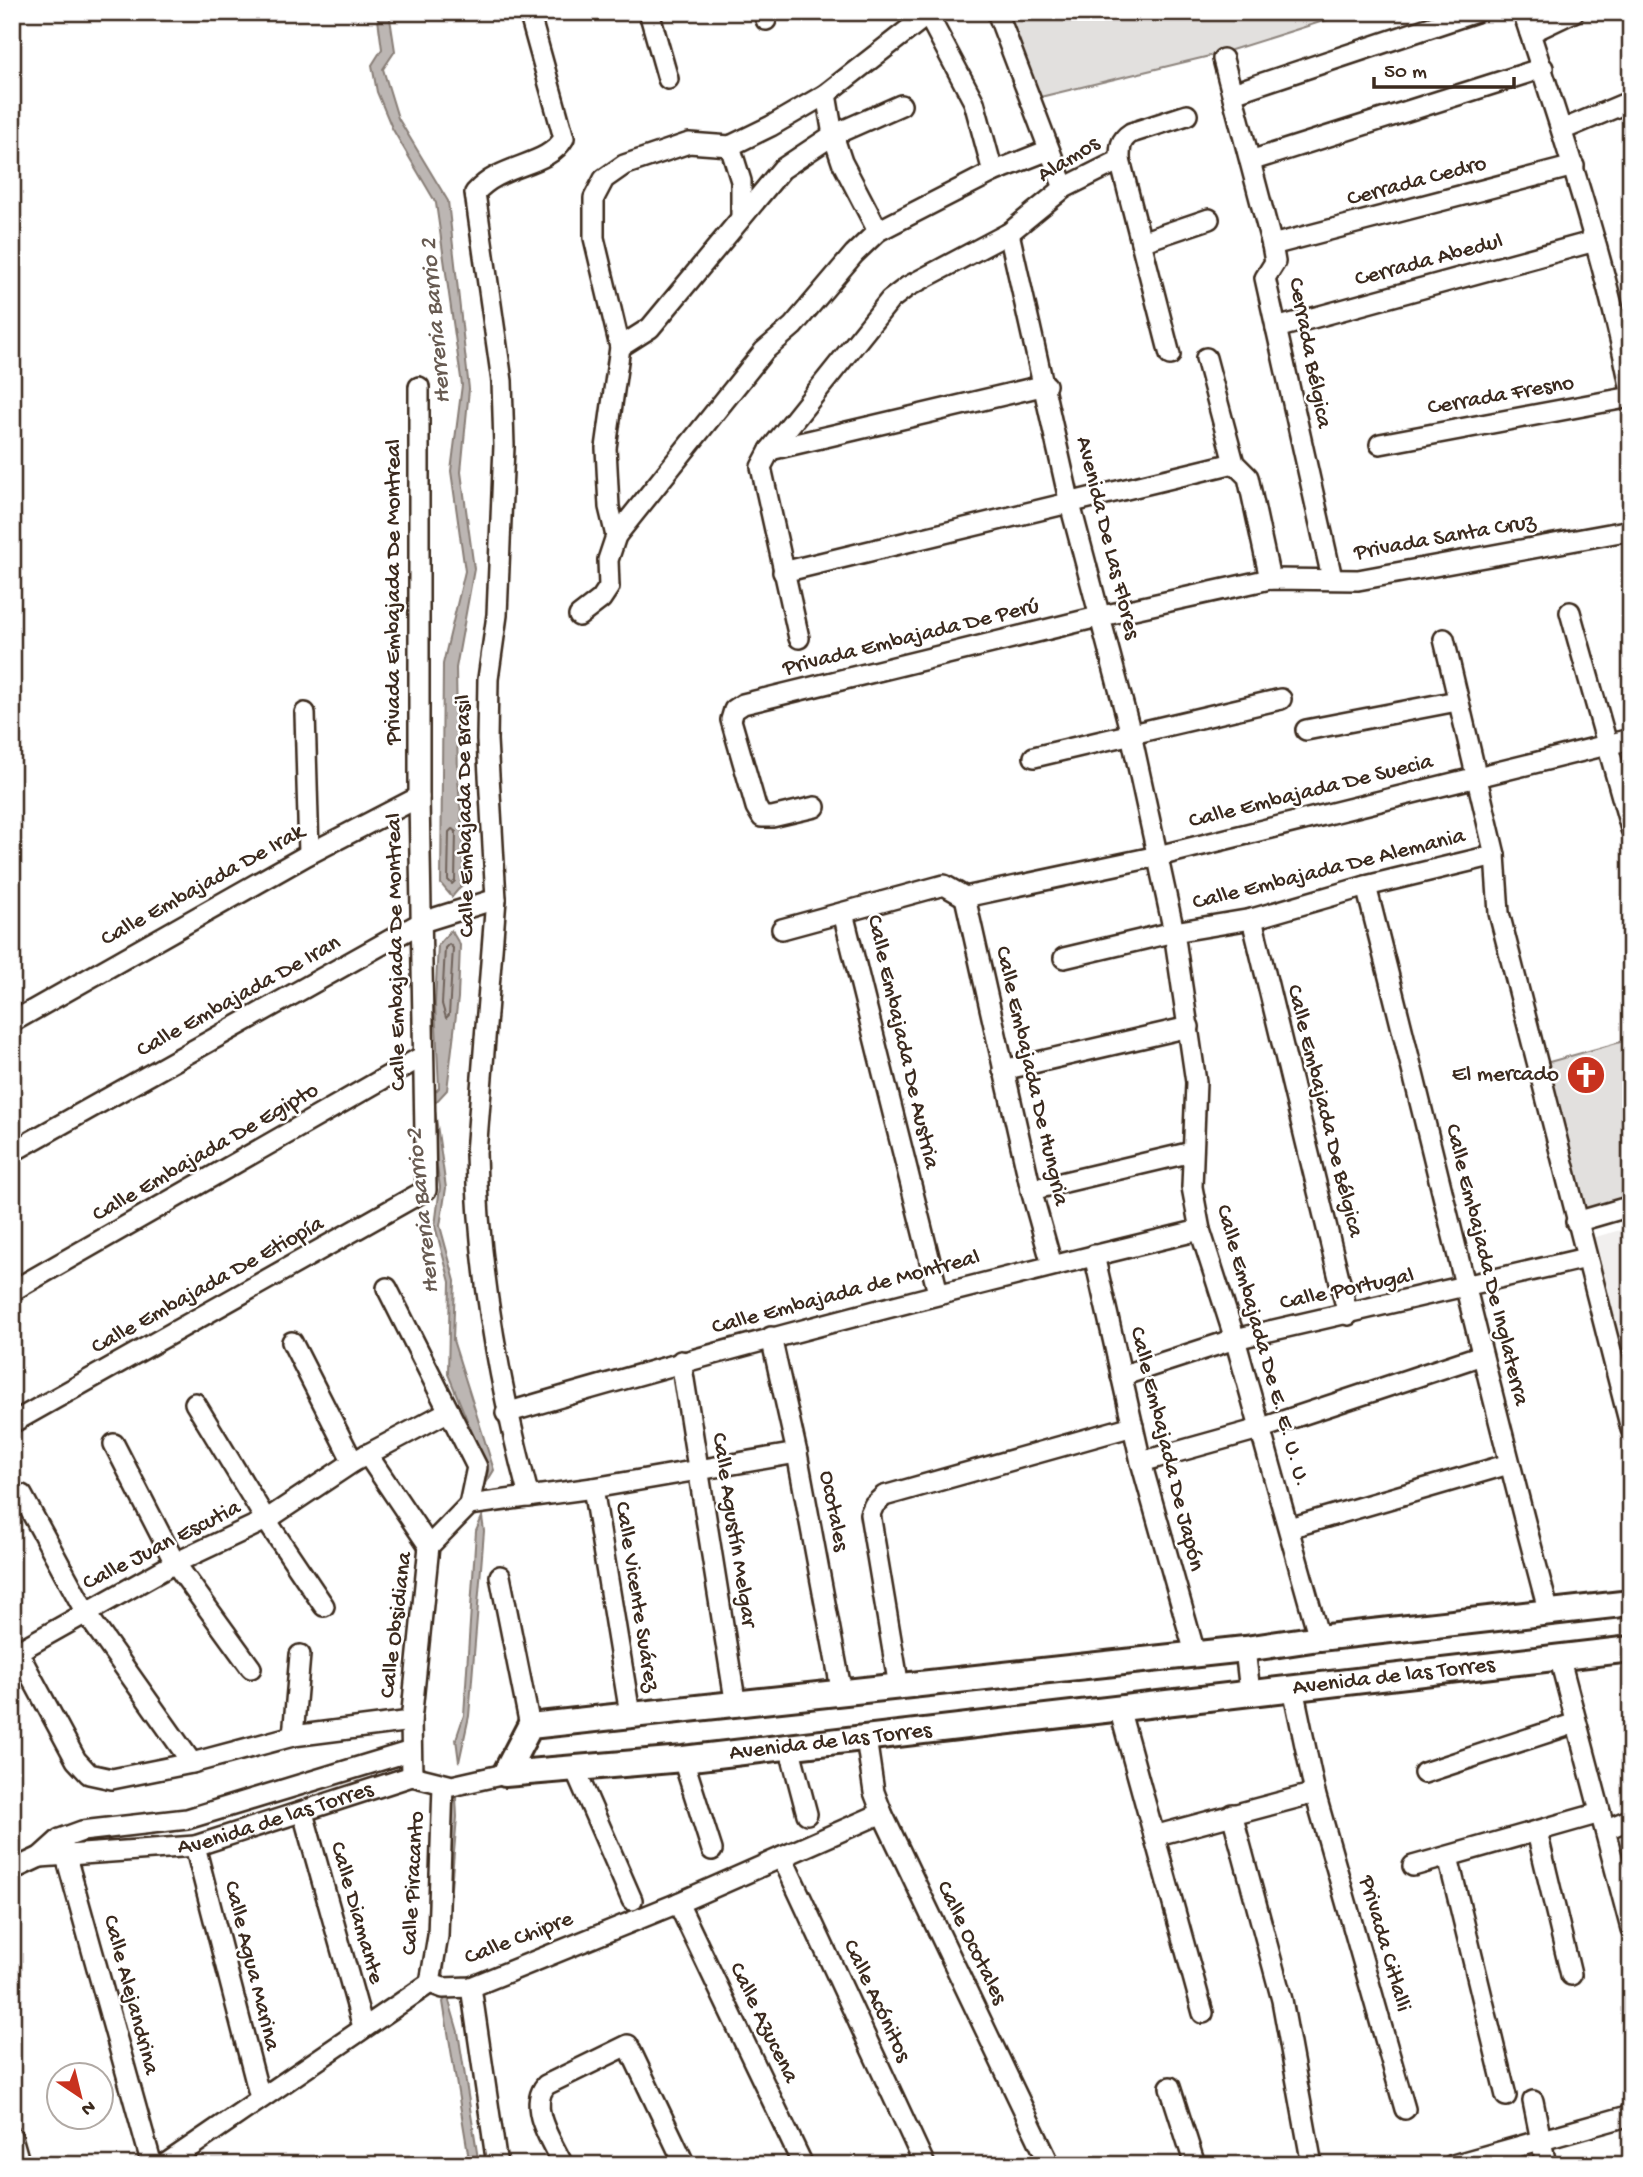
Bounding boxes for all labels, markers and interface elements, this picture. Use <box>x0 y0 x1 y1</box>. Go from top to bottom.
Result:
scale bar <box>1374 46 1514 90</box>
text: 50 m <box>1384 61 1427 86</box>
street label: Alamos <box>1033 130 1105 190</box>
street label: Cerrada Cedro <box>1344 150 1490 214</box>
street label: Cerrada Abedul <box>1352 228 1506 294</box>
water label: Herreria Barrio 2 <box>415 236 459 405</box>
street label: Cerrada Bélgica <box>1281 276 1337 432</box>
street label: Cerrada Fresno <box>1426 370 1576 422</box>
street label: Avenida De Las Flores <box>1069 434 1145 643</box>
street label: Privada Embajada De Montreal <box>381 439 408 746</box>
street label: Privada Santa Cruz <box>1351 509 1539 567</box>
street label: Privada Embajada De Perú <box>779 593 1042 683</box>
street label: Calle Embajada De Brasil <box>450 694 482 938</box>
street label: Calle Embajada De Suecia <box>1186 748 1437 835</box>
street label: Calle Embajada De Montreal <box>381 813 413 1091</box>
street label: Calle Embajada De Irak <box>97 817 312 953</box>
street label: Calle Embajada De Alemania <box>1190 823 1469 917</box>
street label: Calle Embajada De Austria <box>860 912 945 1173</box>
street label: Calle Embajada De Iran <box>132 930 346 1064</box>
street label: Calle Embajada De Hungria <box>988 944 1074 1210</box>
street label: Calle Embajada De Bélgica <box>1280 982 1369 1241</box>
church icon: El mercado <box>1565 1054 1607 1096</box>
place label: El mercado <box>1452 1062 1559 1089</box>
street label: Calle Embajada De Egipto <box>88 1077 324 1229</box>
street label: Calle Embajada De Inglaterra <box>1438 1121 1534 1410</box>
water label: Herreria Barrio 2 <box>401 1126 447 1295</box>
street label: Calle Embajada De E. E. U. U. <box>1209 1202 1315 1490</box>
street label: Calle Embajada De Etiopía <box>87 1210 330 1361</box>
street label: Calle Embajada de Montreal <box>709 1244 983 1342</box>
street label: Calle Portugal <box>1277 1263 1417 1317</box>
street label: Calle Embajada De Japón <box>1123 1324 1209 1574</box>
street label: Calle Agustín Melgar <box>704 1431 762 1631</box>
street label: Ocotales <box>812 1469 854 1554</box>
street label: Calle Juan Escutia <box>79 1494 246 1597</box>
street label: Calle Vicente Suárez <box>608 1500 664 1695</box>
street label: Calle Obsidiana <box>375 1549 420 1700</box>
street label: Avenida de las Torres <box>1291 1651 1497 1702</box>
street label: Avenida de las Torres <box>728 1717 933 1767</box>
street label: Avenida de las Torres <box>177 1776 377 1861</box>
street label: Calle Piracanto <box>397 1810 431 1956</box>
street label: Calle Diamante <box>323 1839 390 1988</box>
street label: Privada Citlalli <box>1351 1872 1416 2015</box>
street label: Calle Ocotales <box>930 1877 1013 2010</box>
street label: Calle Agua Marina <box>217 1878 285 2055</box>
street label: Calle Chipre <box>461 1906 578 1972</box>
street label: Calle Alejandrina <box>96 1912 165 2079</box>
street label: Calle Acónitos <box>836 1936 916 2067</box>
street label: Calle Azucena <box>722 1958 804 2089</box>
north arrow <box>46 2062 116 2132</box>
text: N <box>76 2094 99 2120</box>

